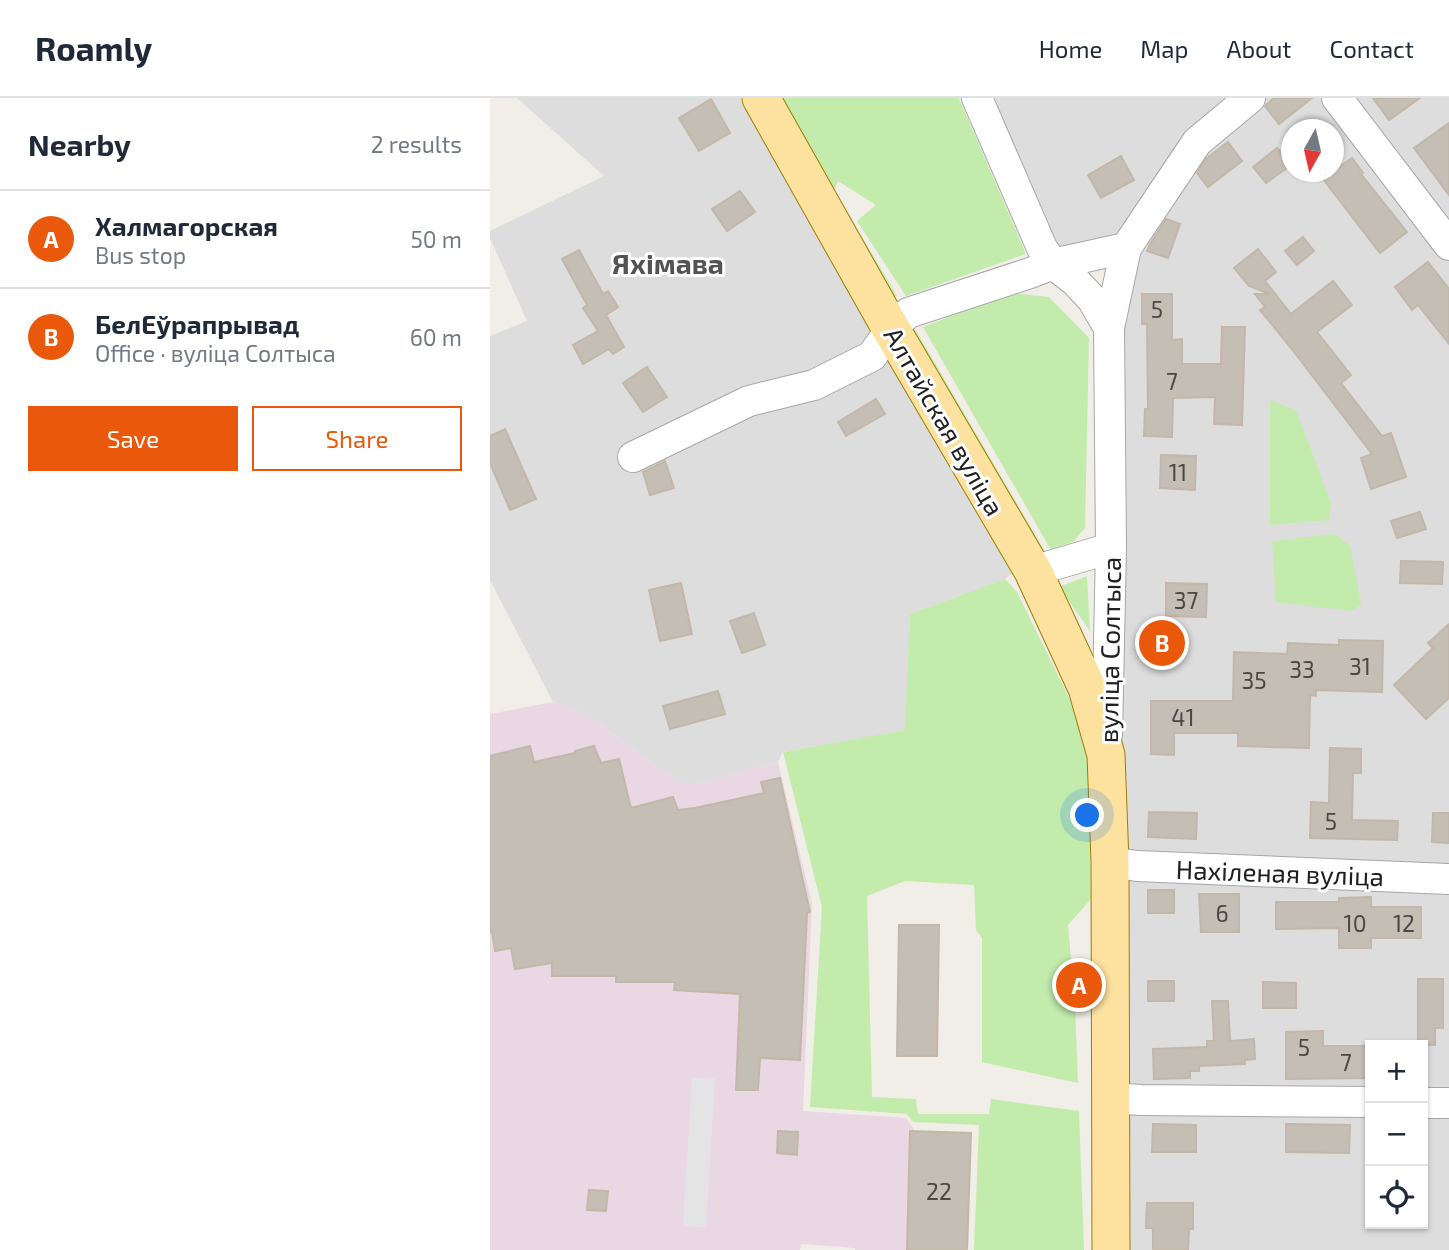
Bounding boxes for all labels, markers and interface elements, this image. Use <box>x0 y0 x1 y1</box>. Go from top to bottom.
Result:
text: Roamly <box>35 28 152 68</box>
text: Home <box>1039 34 1102 63</box>
text: Map <box>1140 34 1188 63</box>
text: About <box>1226 34 1292 63</box>
text: Contact <box>1330 34 1414 63</box>
north arrow <box>1281 119 1344 182</box>
text: Nearby <box>28 126 131 162</box>
text: 2 results <box>371 130 462 158</box>
text: Халмагорская <box>95 210 278 241</box>
text: A <box>43 225 59 253</box>
text: 50 m <box>411 225 462 253</box>
text: Bus stop <box>95 241 186 269</box>
district label: Яхімава <box>612 246 724 280</box>
house number: 5 <box>1151 295 1163 323</box>
text: БелЕўрапрывад <box>95 308 299 339</box>
street label: Алтайская вуліца <box>878 321 1011 521</box>
text: B <box>44 323 58 351</box>
text: 60 m <box>410 323 462 351</box>
text: Office · вуліца Солтыса <box>95 339 336 367</box>
house number: 7 <box>1166 367 1178 395</box>
button: Save <box>28 406 238 471</box>
button: Share <box>252 406 462 471</box>
house number: 11 <box>1169 458 1187 486</box>
street label: вуліца Солтыса <box>1092 557 1127 743</box>
house number: 37 <box>1174 586 1198 614</box>
pin: B <box>1139 617 1185 669</box>
house number: 31 <box>1349 652 1371 680</box>
house number: 33 <box>1289 655 1315 683</box>
house number: 35 <box>1241 666 1267 694</box>
house number: 41 <box>1171 703 1195 731</box>
your location <box>1070 798 1104 832</box>
house number: 5 <box>1325 807 1337 835</box>
street label: Нахіленая вуліца <box>1175 853 1385 892</box>
house number: 6 <box>1215 899 1229 927</box>
house number: 10 <box>1343 909 1367 937</box>
house number: 12 <box>1393 909 1415 937</box>
pin: A <box>1056 959 1102 1011</box>
house number: 5 <box>1298 1033 1310 1061</box>
map controls <box>1365 1040 1428 1229</box>
button: + <box>1365 1040 1428 1103</box>
house number: 7 <box>1340 1048 1352 1076</box>
button: − <box>1365 1103 1428 1166</box>
button: locate <box>1365 1166 1428 1229</box>
house number: 22 <box>926 1177 952 1205</box>

